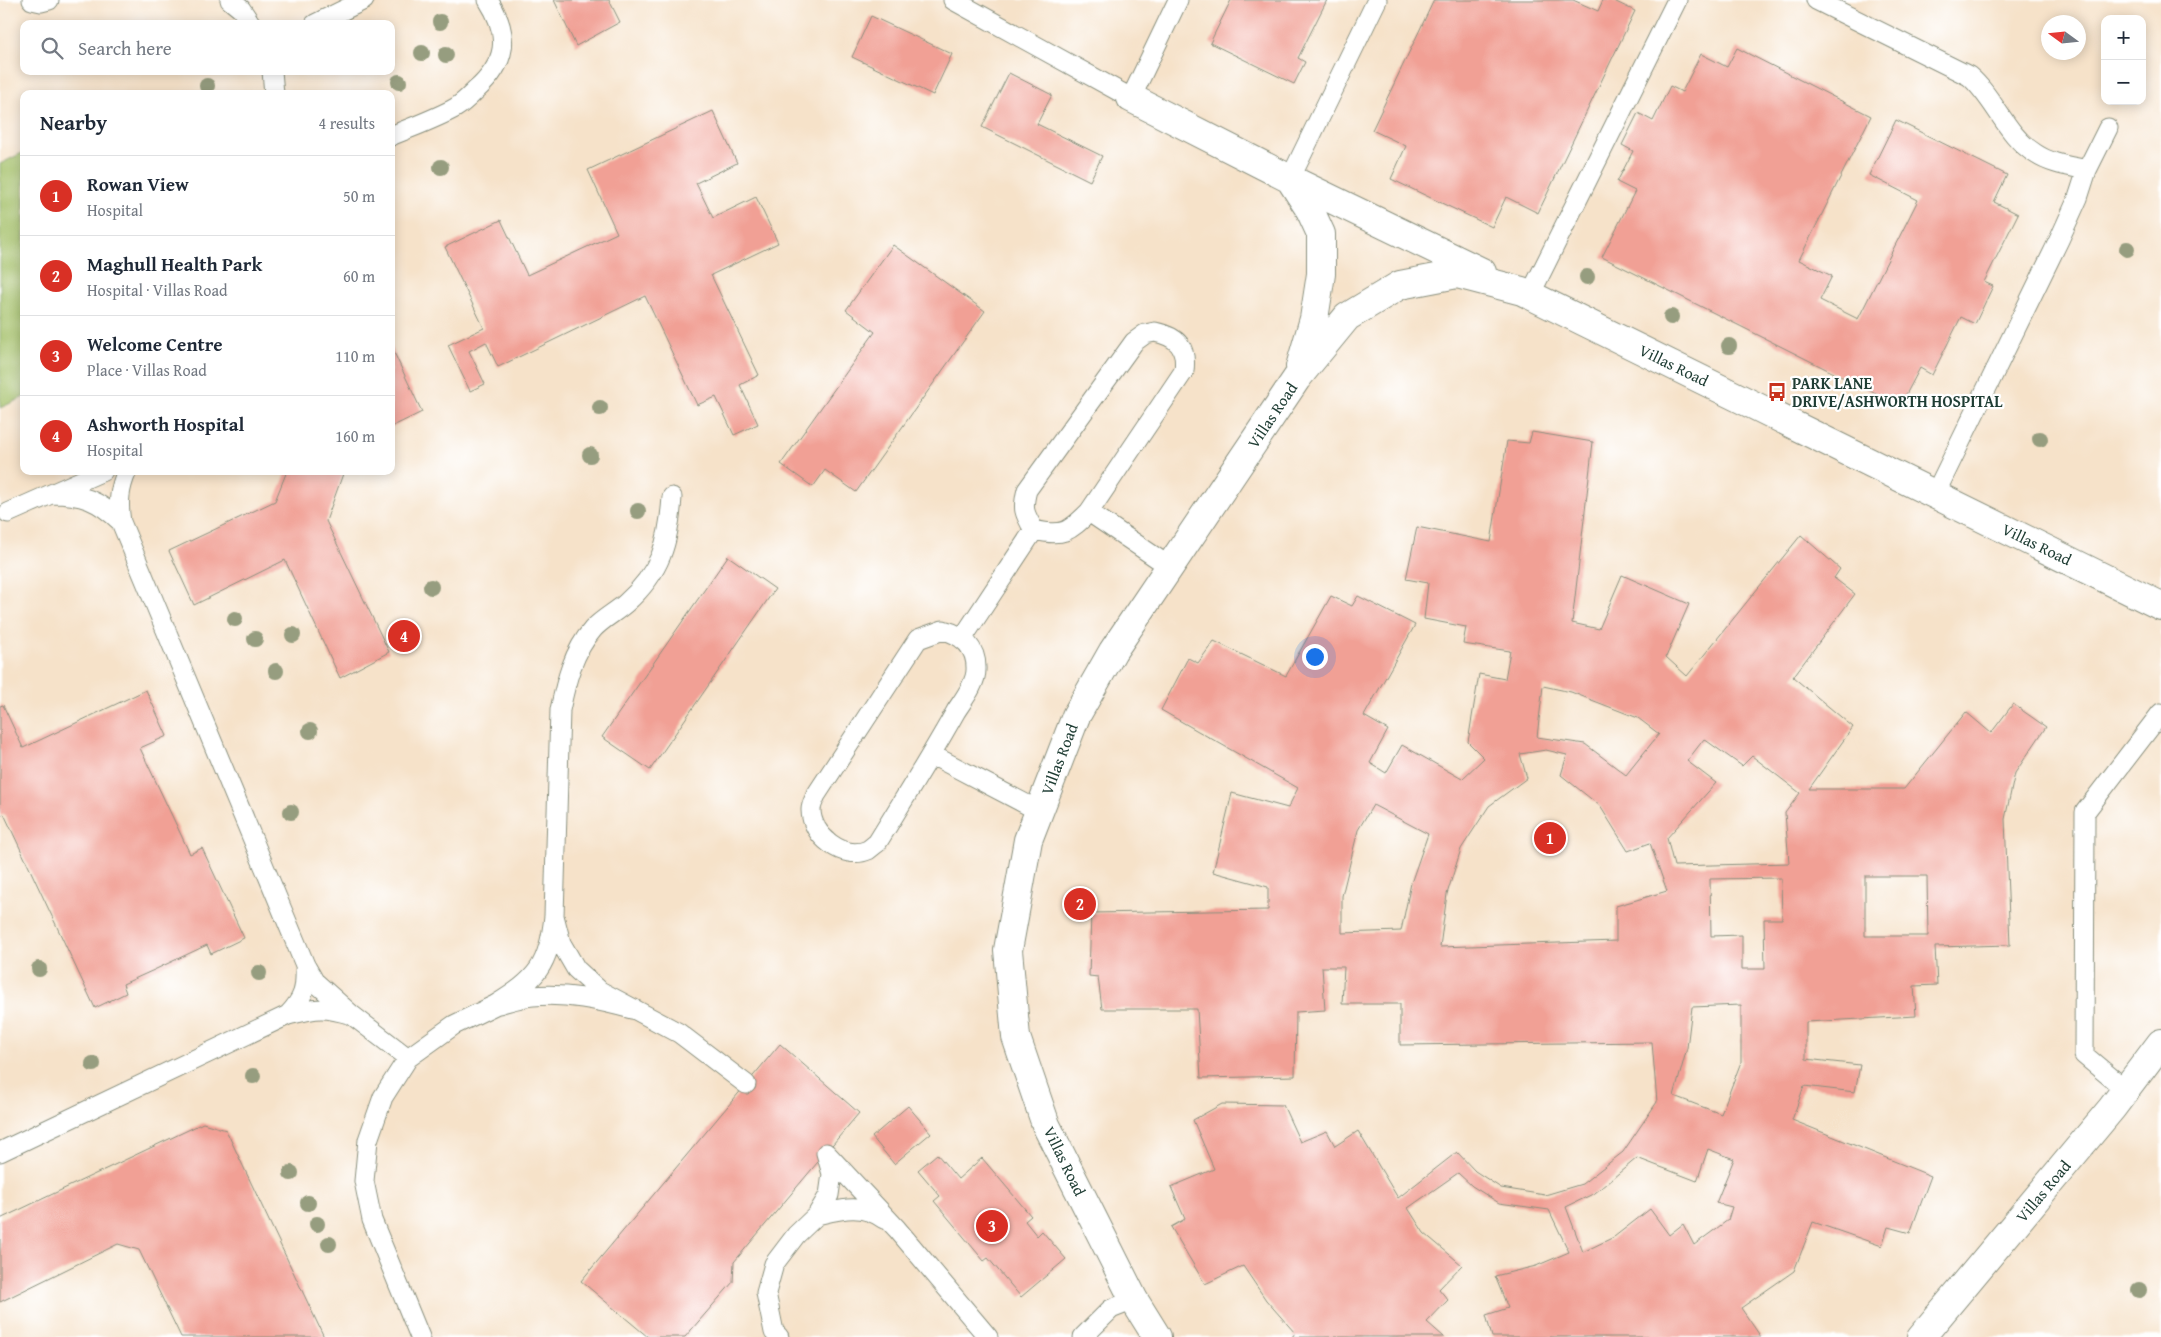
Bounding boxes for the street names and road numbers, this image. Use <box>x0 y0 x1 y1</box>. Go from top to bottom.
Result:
street label: Villas Road <box>1635 338 1713 392</box>
street label: Villas Road <box>1241 377 1303 453</box>
street label: Villas Road <box>1998 517 2076 571</box>
street label: Villas Road <box>1034 719 1084 798</box>
street label: Villas Road <box>1038 1122 1092 1200</box>
street label: Villas Road <box>2010 1154 2077 1227</box>

